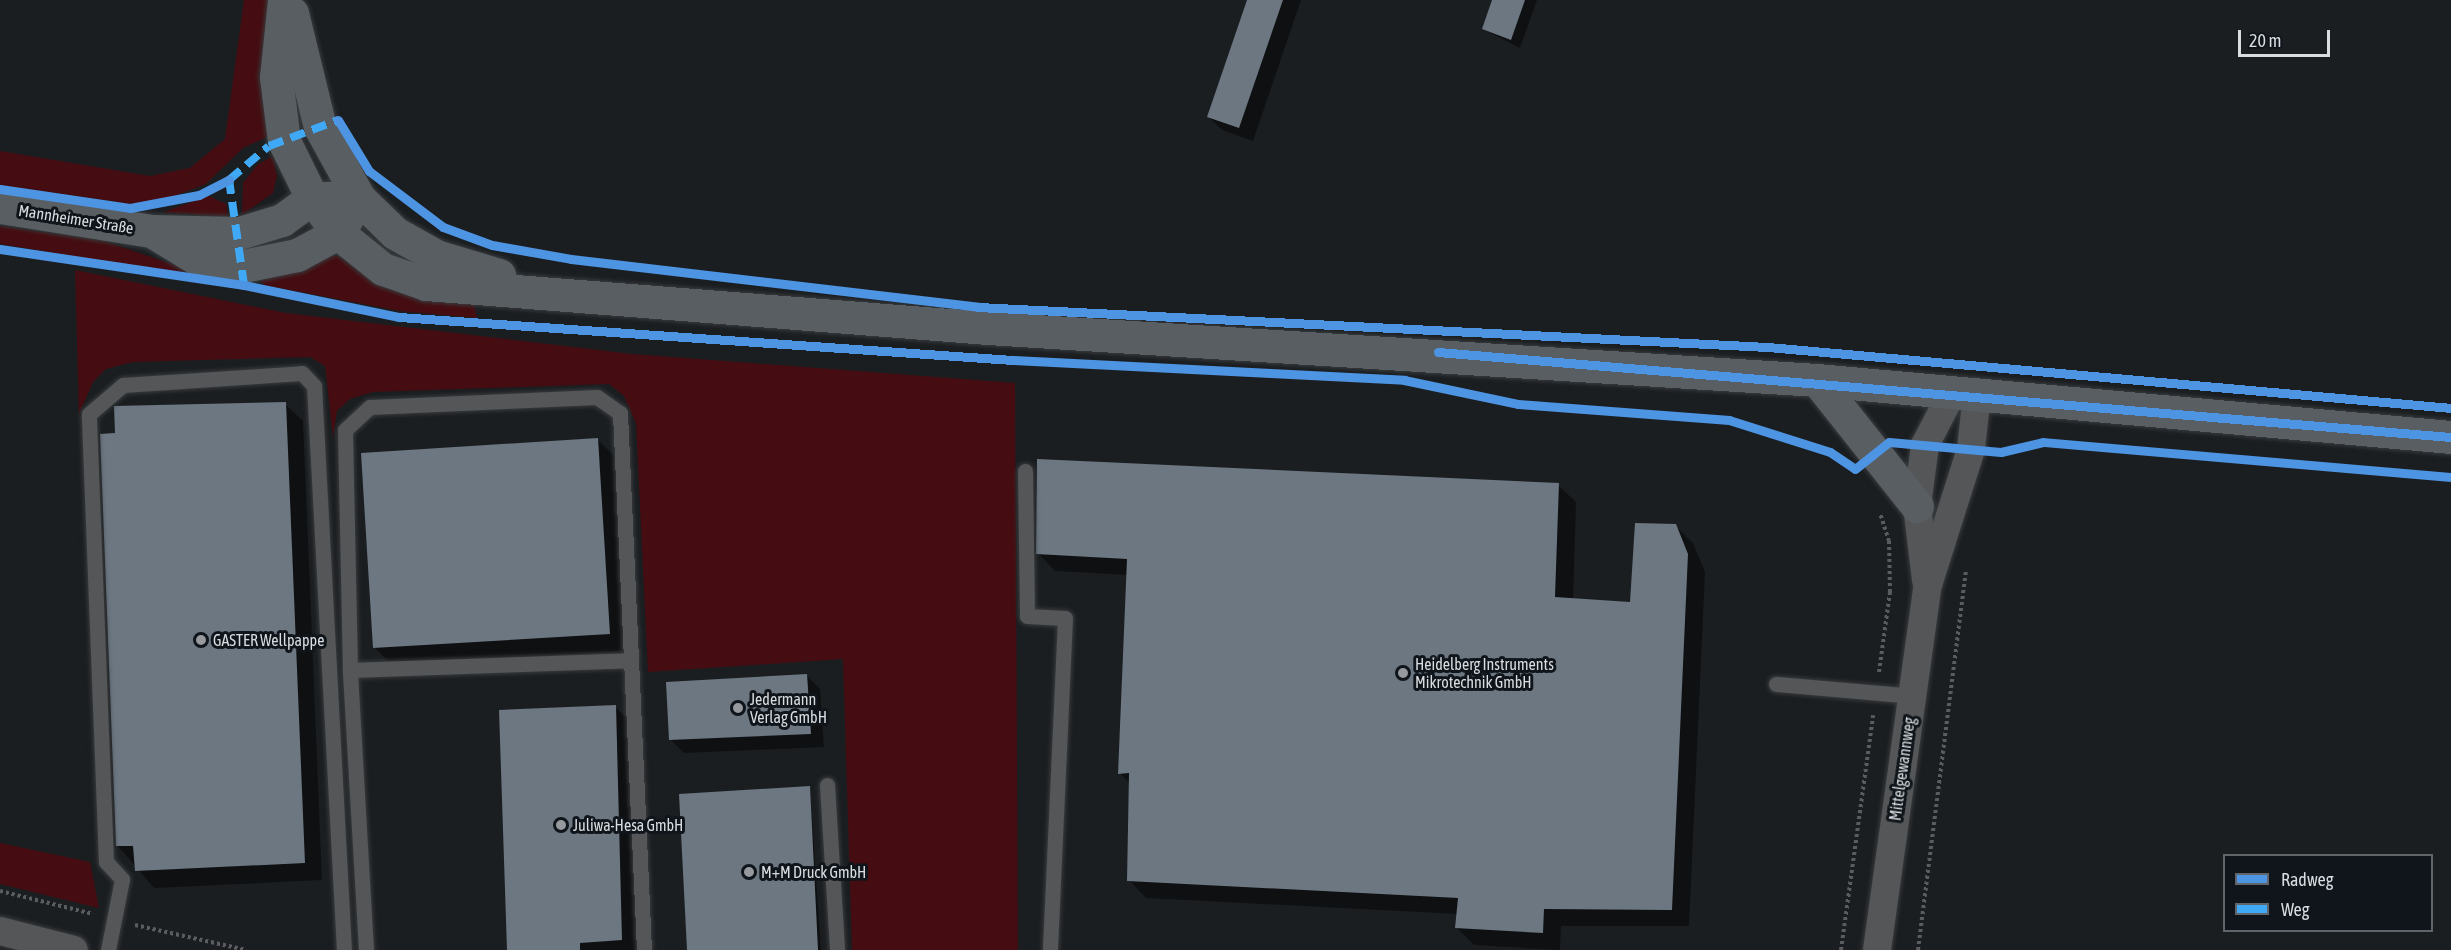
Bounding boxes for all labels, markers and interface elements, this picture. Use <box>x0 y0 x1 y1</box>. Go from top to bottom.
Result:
scale bar <box>2241 18 2332 56</box>
text: 20 m <box>2249 30 2281 51</box>
street label: Mannheimer Straße <box>17 200 135 238</box>
place label: GASTER Wellpappe <box>213 630 324 650</box>
marker: GASTER Wellpappe <box>194 633 208 647</box>
place label: Heidelberg Instruments Mikrotechnik GmbH <box>1415 654 1554 692</box>
marker: Heidelberg Instruments Mikrotechnik GmbH <box>1396 666 1410 680</box>
place label: Jedermann Verlag GmbH <box>750 689 827 727</box>
marker: Jedermann Verlag GmbH <box>731 701 745 715</box>
street label: Mittelgewannweg <box>1885 716 1919 822</box>
place label: Juliwa-Hesa GmbH <box>573 815 683 835</box>
marker: Juliwa-Hesa GmbH <box>554 818 568 832</box>
legend <box>2223 854 2433 932</box>
place label: M+M Druck GmbH <box>761 862 866 882</box>
marker: M+M Druck GmbH <box>742 865 756 879</box>
text: Radweg <box>2281 869 2333 890</box>
text: Weg <box>2281 899 2309 920</box>

